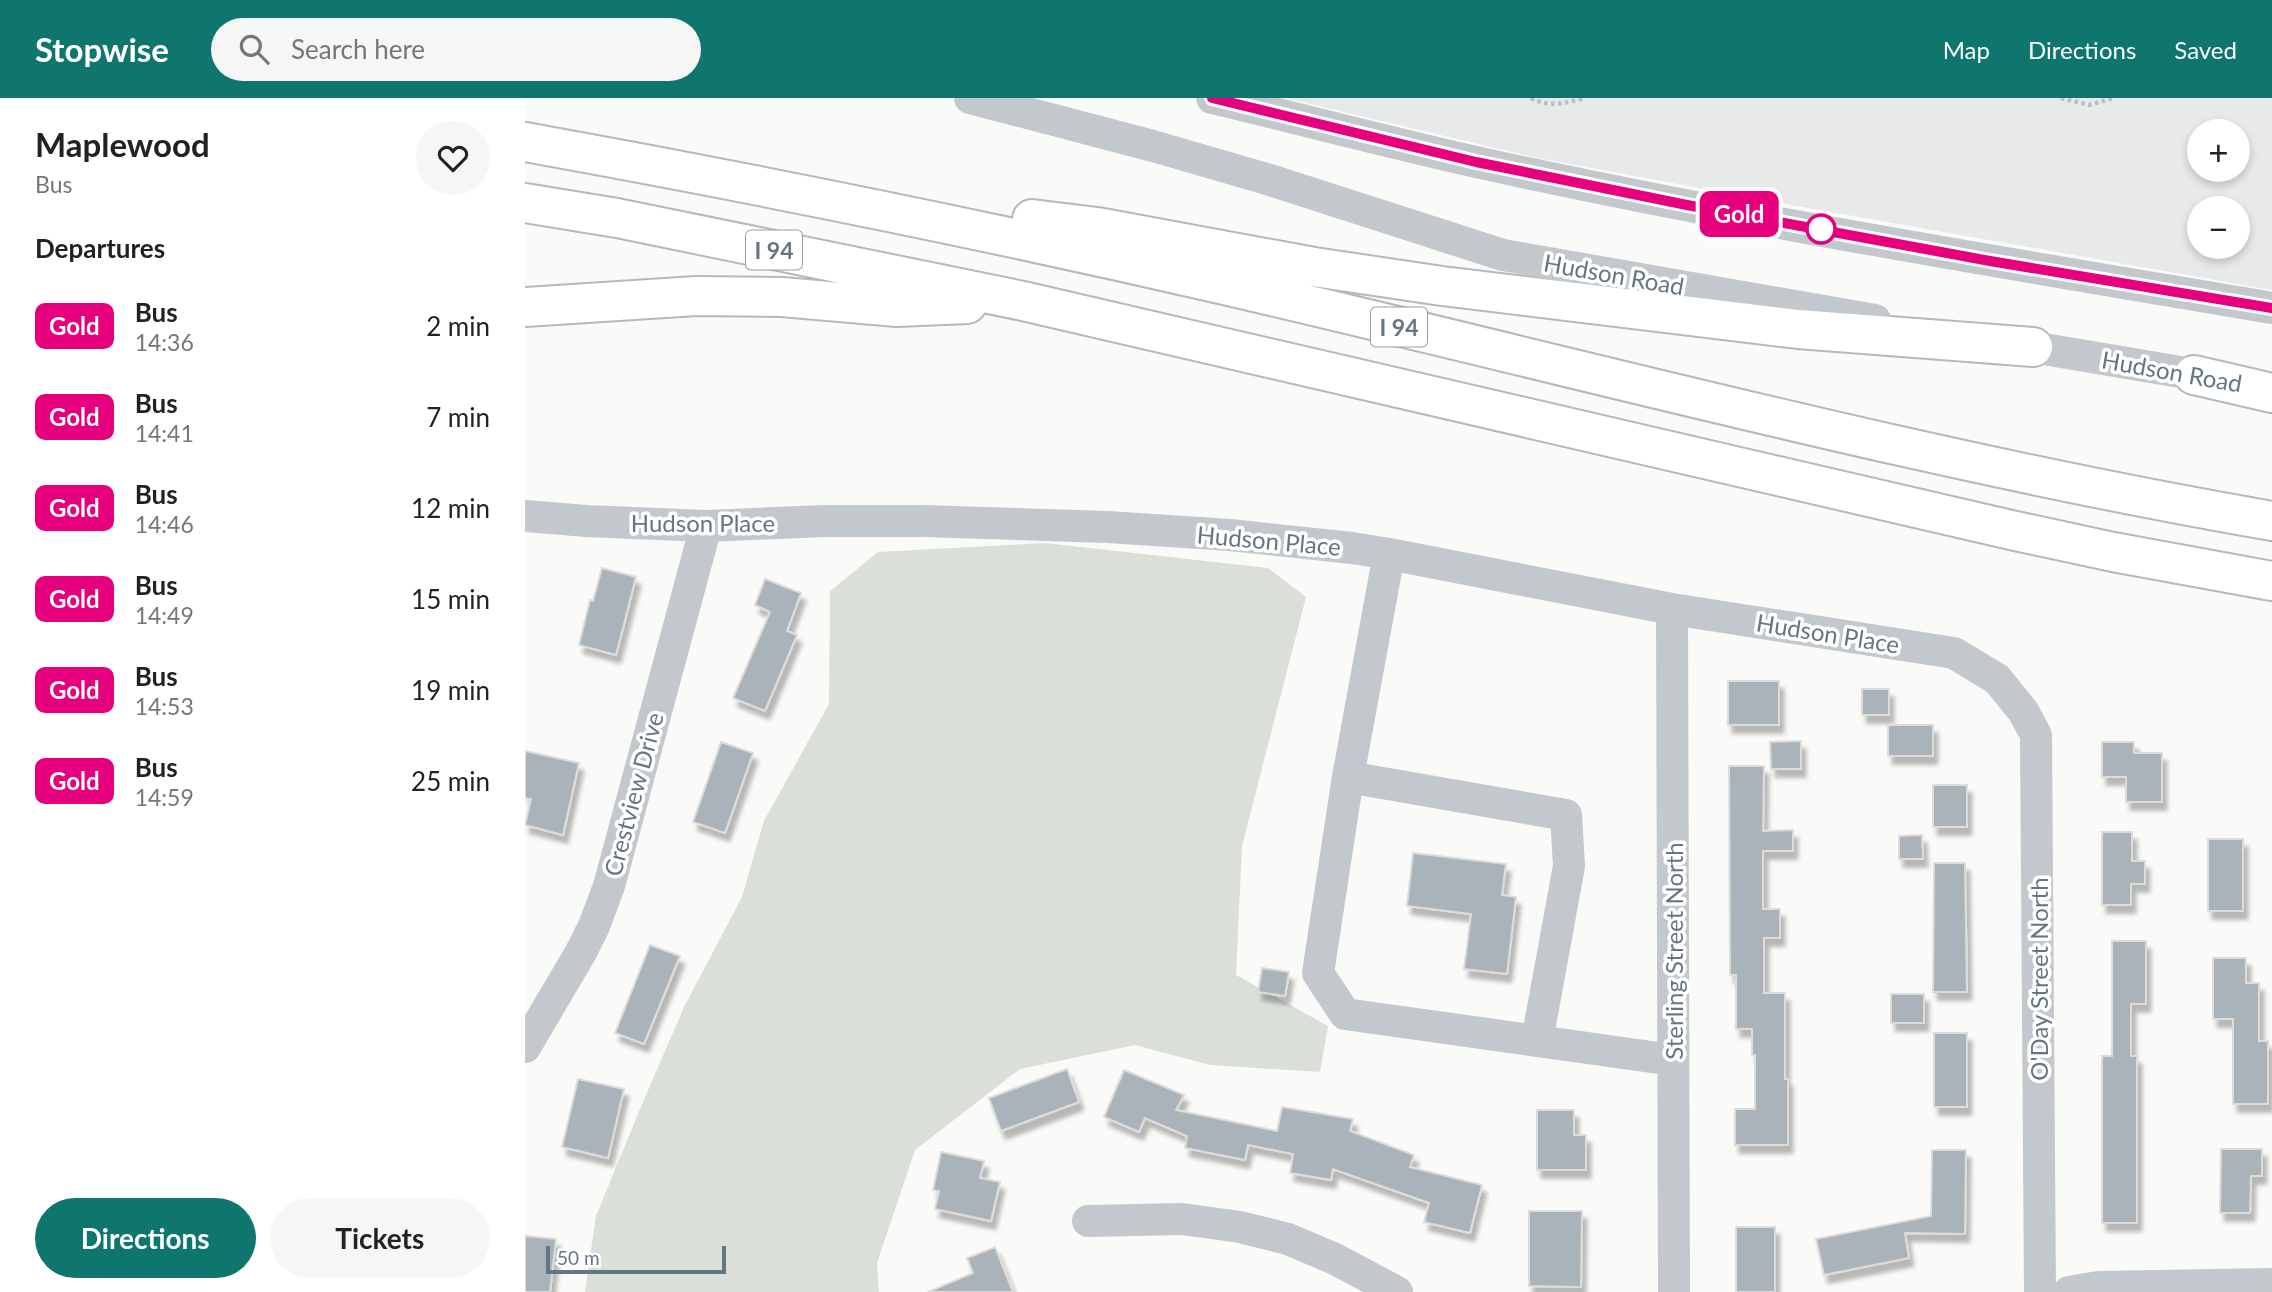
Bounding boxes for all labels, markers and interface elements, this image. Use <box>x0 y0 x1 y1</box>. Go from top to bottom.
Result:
search box <box>211 18 701 81</box>
text: Stopwise <box>35 29 169 69</box>
icon: search <box>235 30 273 68</box>
text: Search here <box>291 33 425 65</box>
text: Map <box>1943 35 1990 64</box>
text: Directions <box>2028 35 2136 64</box>
text: Saved <box>2174 35 2237 64</box>
map controls <box>2187 119 2250 259</box>
button: + <box>2187 119 2250 182</box>
button: heart <box>416 121 490 195</box>
text: Maplewood <box>35 124 210 164</box>
text: Bus <box>35 170 72 198</box>
line badge: Gold <box>1690 191 1788 237</box>
button: − <box>2187 196 2250 259</box>
text: Gold <box>1714 199 1764 228</box>
unlabelled marker <box>1806 214 1836 244</box>
road number: I 94 <box>746 230 802 270</box>
text: Departures <box>35 232 165 264</box>
street label: Hudson Road <box>1542 247 1686 301</box>
text: Bus <box>135 296 178 328</box>
road number: I 94 <box>1371 308 1427 346</box>
text: 2 min <box>426 310 490 342</box>
text: Gold <box>49 311 100 340</box>
text: 14:36 <box>135 328 194 356</box>
street label: Hudson Road <box>2100 344 2244 398</box>
text: Bus <box>135 387 178 419</box>
text: 7 min <box>426 401 490 433</box>
text: Gold <box>49 402 100 431</box>
text: 14:41 <box>135 419 194 447</box>
text: Bus <box>135 478 178 510</box>
text: 12 min <box>411 492 490 524</box>
text: Gold <box>49 493 100 522</box>
street label: Hudson Place <box>631 508 775 537</box>
text: 14:46 <box>135 510 194 538</box>
street label: Hudson Place <box>1196 519 1342 561</box>
text: Bus <box>135 569 178 601</box>
text: 15 min <box>411 583 490 615</box>
text: Gold <box>49 584 100 613</box>
text: 14:49 <box>135 601 194 629</box>
street label: Hudson Place <box>1754 607 1902 659</box>
text: Bus <box>135 660 178 692</box>
text: 19 min <box>411 674 490 706</box>
text: Gold <box>49 675 100 704</box>
text: 14:53 <box>135 692 194 720</box>
street label: Crestview Drive <box>597 709 669 879</box>
text: Bus <box>135 751 178 783</box>
text: 25 min <box>411 765 490 797</box>
text: Gold <box>49 766 100 795</box>
text: 14:59 <box>135 783 194 811</box>
street label: Sterling Street North <box>1659 842 1688 1060</box>
street label: O'Day Street North <box>2024 877 2053 1081</box>
button: Directions <box>35 1198 256 1278</box>
button: Tickets <box>270 1198 490 1278</box>
scale bar <box>546 1243 726 1275</box>
text: 50 m <box>557 1246 600 1269</box>

